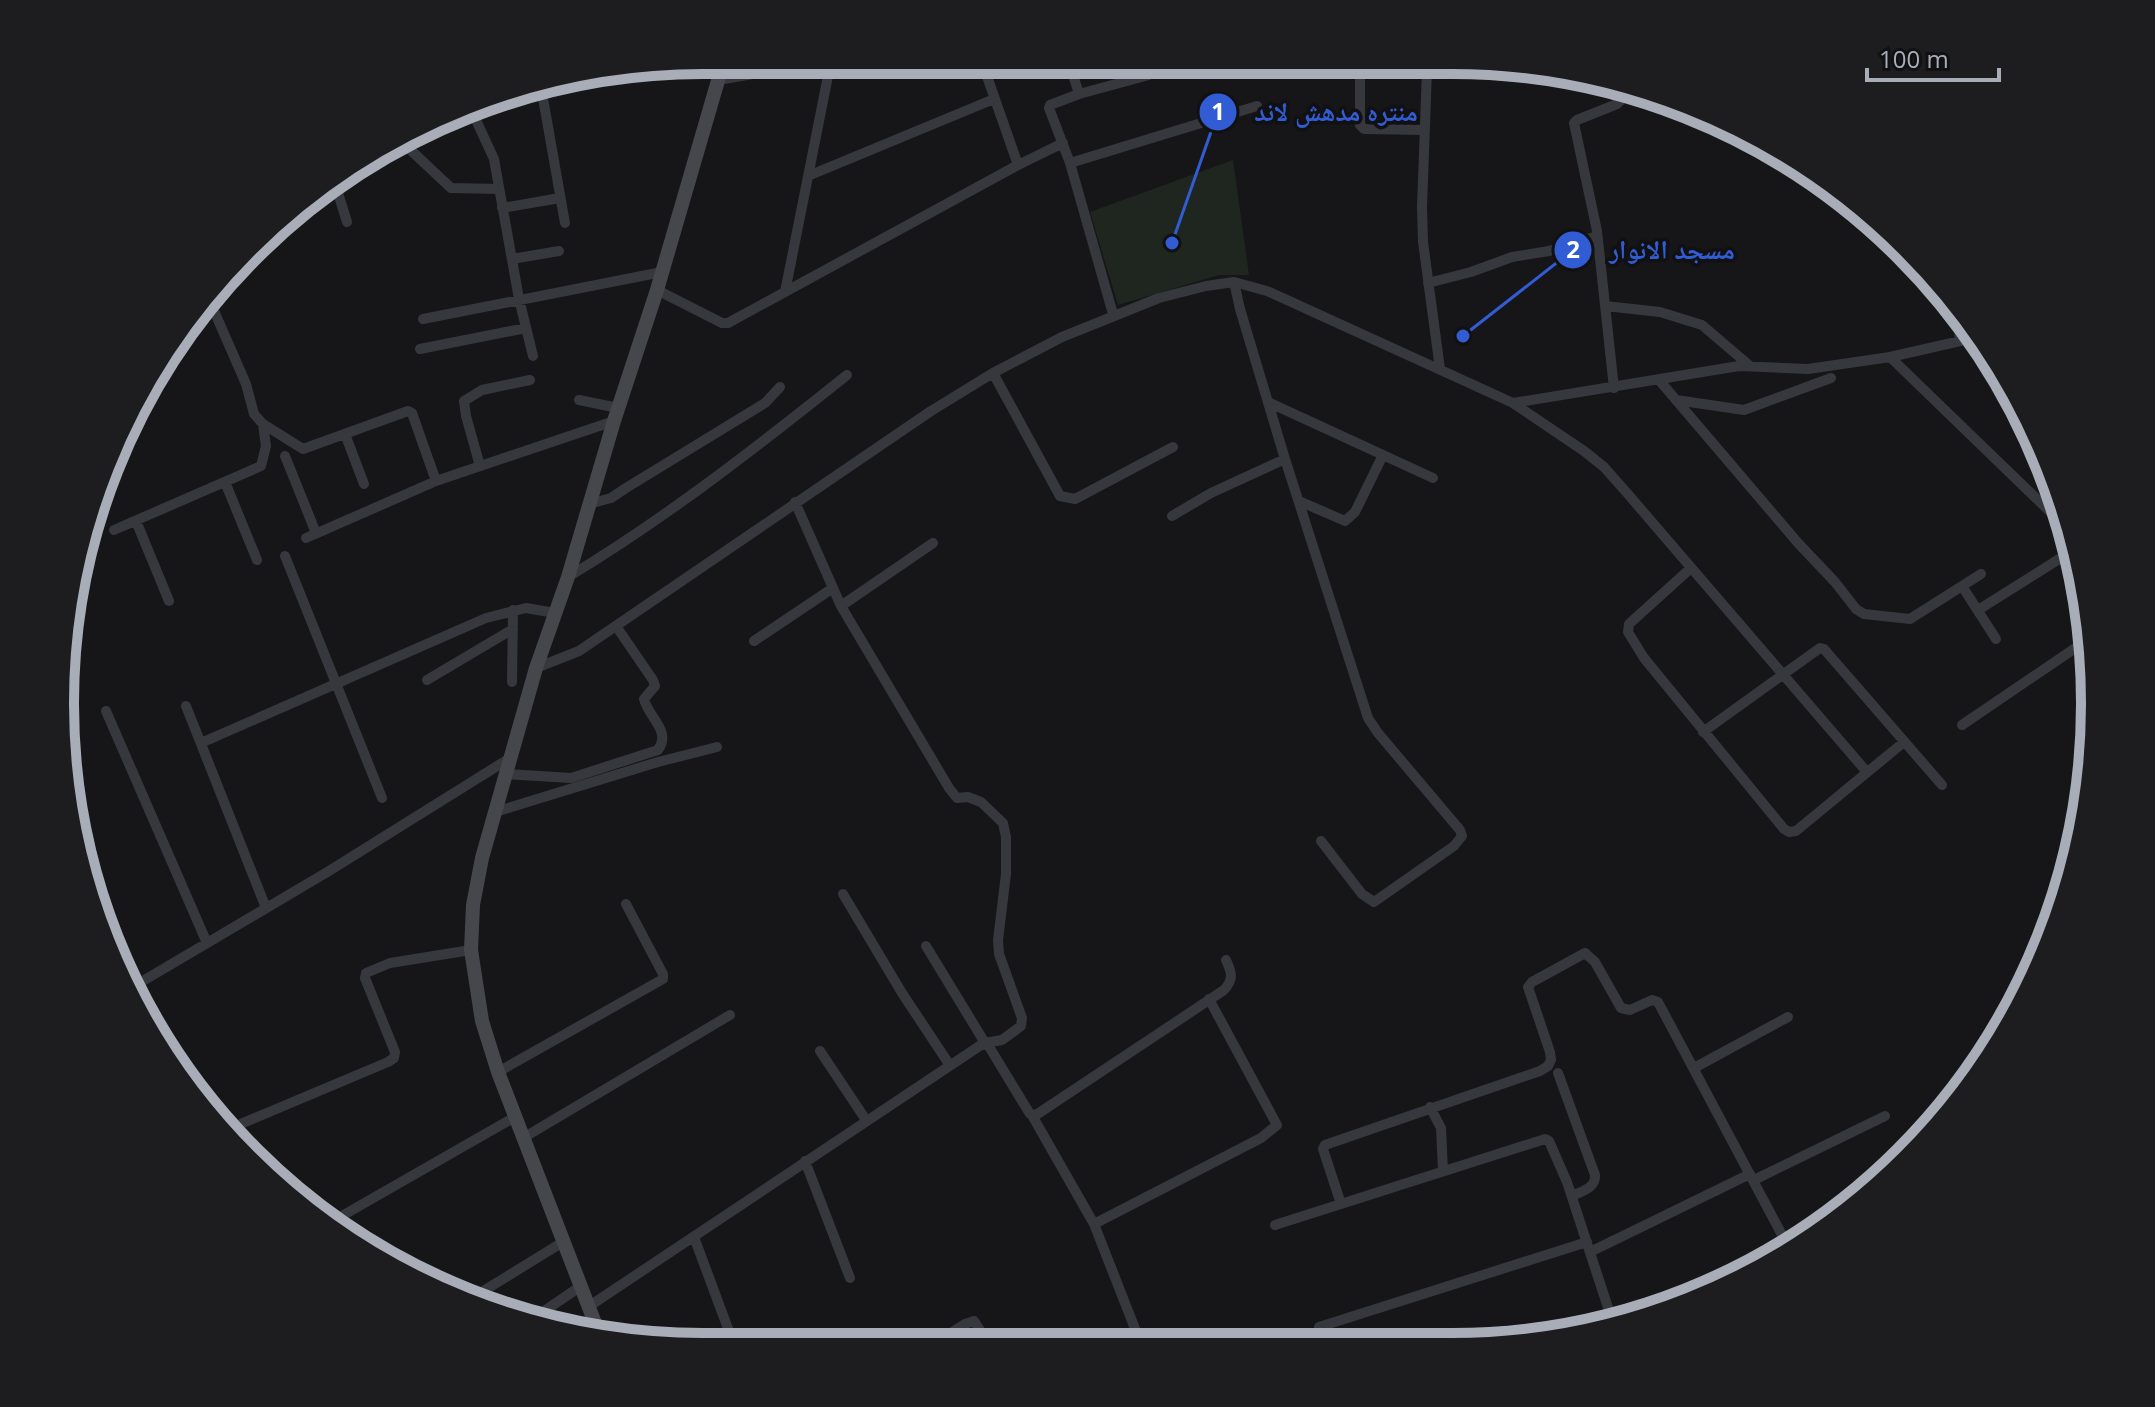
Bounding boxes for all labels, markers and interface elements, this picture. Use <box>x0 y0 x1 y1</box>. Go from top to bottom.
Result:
scale bar <box>1867 32 1999 82</box>
text: 100 m <box>1879 42 1949 75</box>
callout: منتره مدهش لاند <box>1198 87 1434 137</box>
text: منتره مدهش لاند <box>1254 93 1418 129</box>
text: 1 <box>1211 94 1225 127</box>
callout: مسجد الانوار <box>1553 225 1750 275</box>
text: مسجد الانوار <box>1608 231 1735 267</box>
text: 2 <box>1566 232 1580 265</box>

